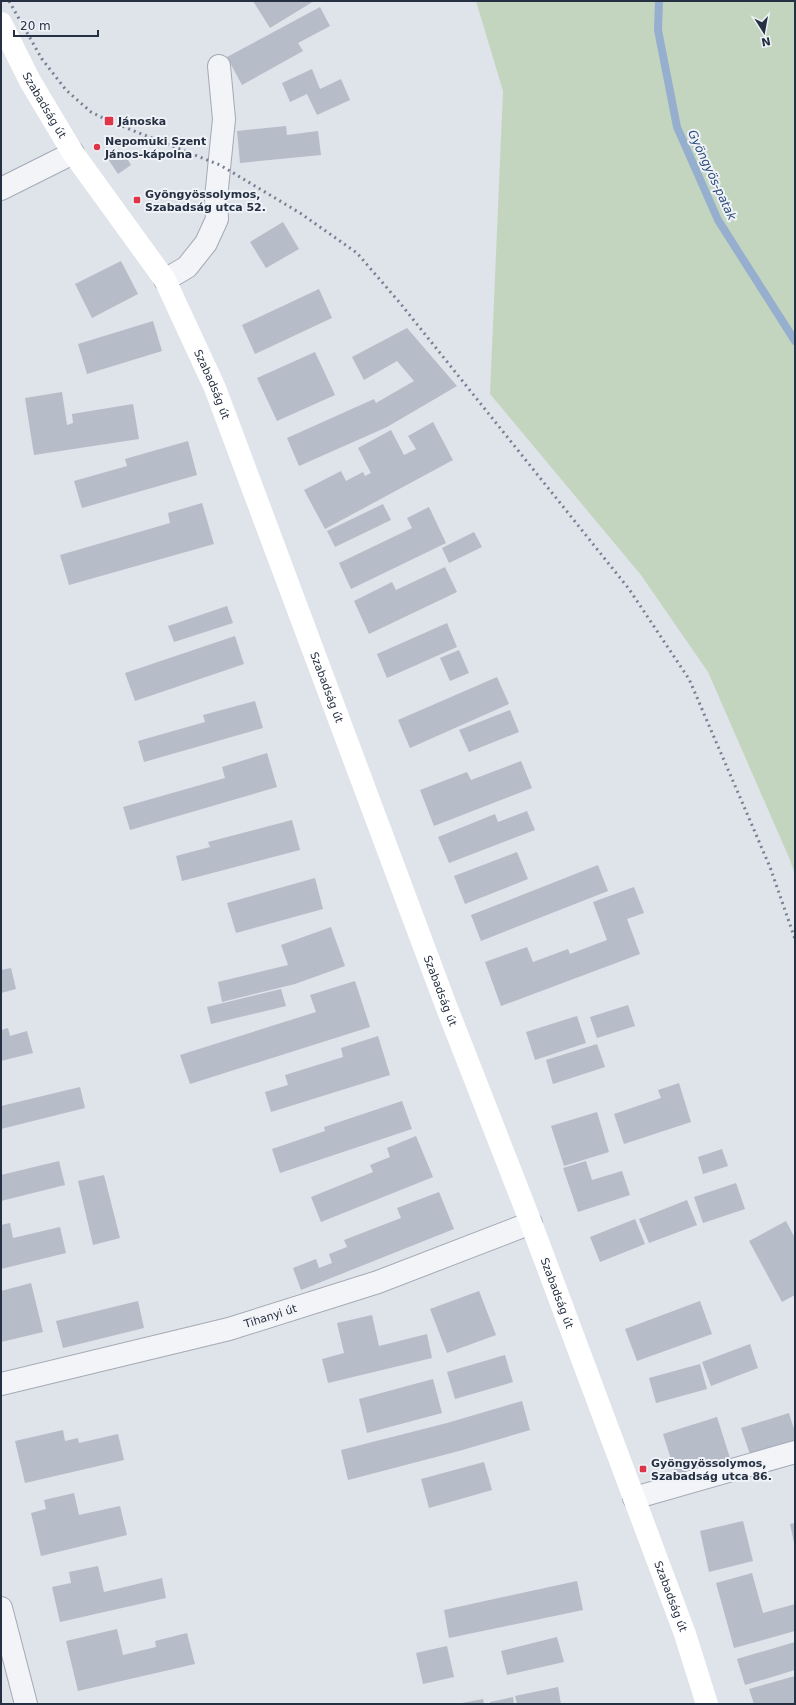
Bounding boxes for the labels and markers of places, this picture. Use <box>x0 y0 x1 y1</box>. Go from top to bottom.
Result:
marker: Jánoska <box>103 115 115 127</box>
place label: Jánoska <box>117 115 166 128</box>
place label: Nepomuki Szent János-kápolna <box>104 135 206 161</box>
marker: Nepomuki Szent János-kápolna <box>92 142 102 152</box>
place label: Gyöngyössolymos, Szabadság utca 52. <box>145 188 266 214</box>
marker: Gyöngyössolymos, Szabadság utca 52. <box>132 195 142 205</box>
place label: Gyöngyössolymos, Szabadság utca 86. <box>651 1457 772 1483</box>
marker: Gyöngyössolymos, Szabadság utca 86. <box>638 1464 648 1474</box>

